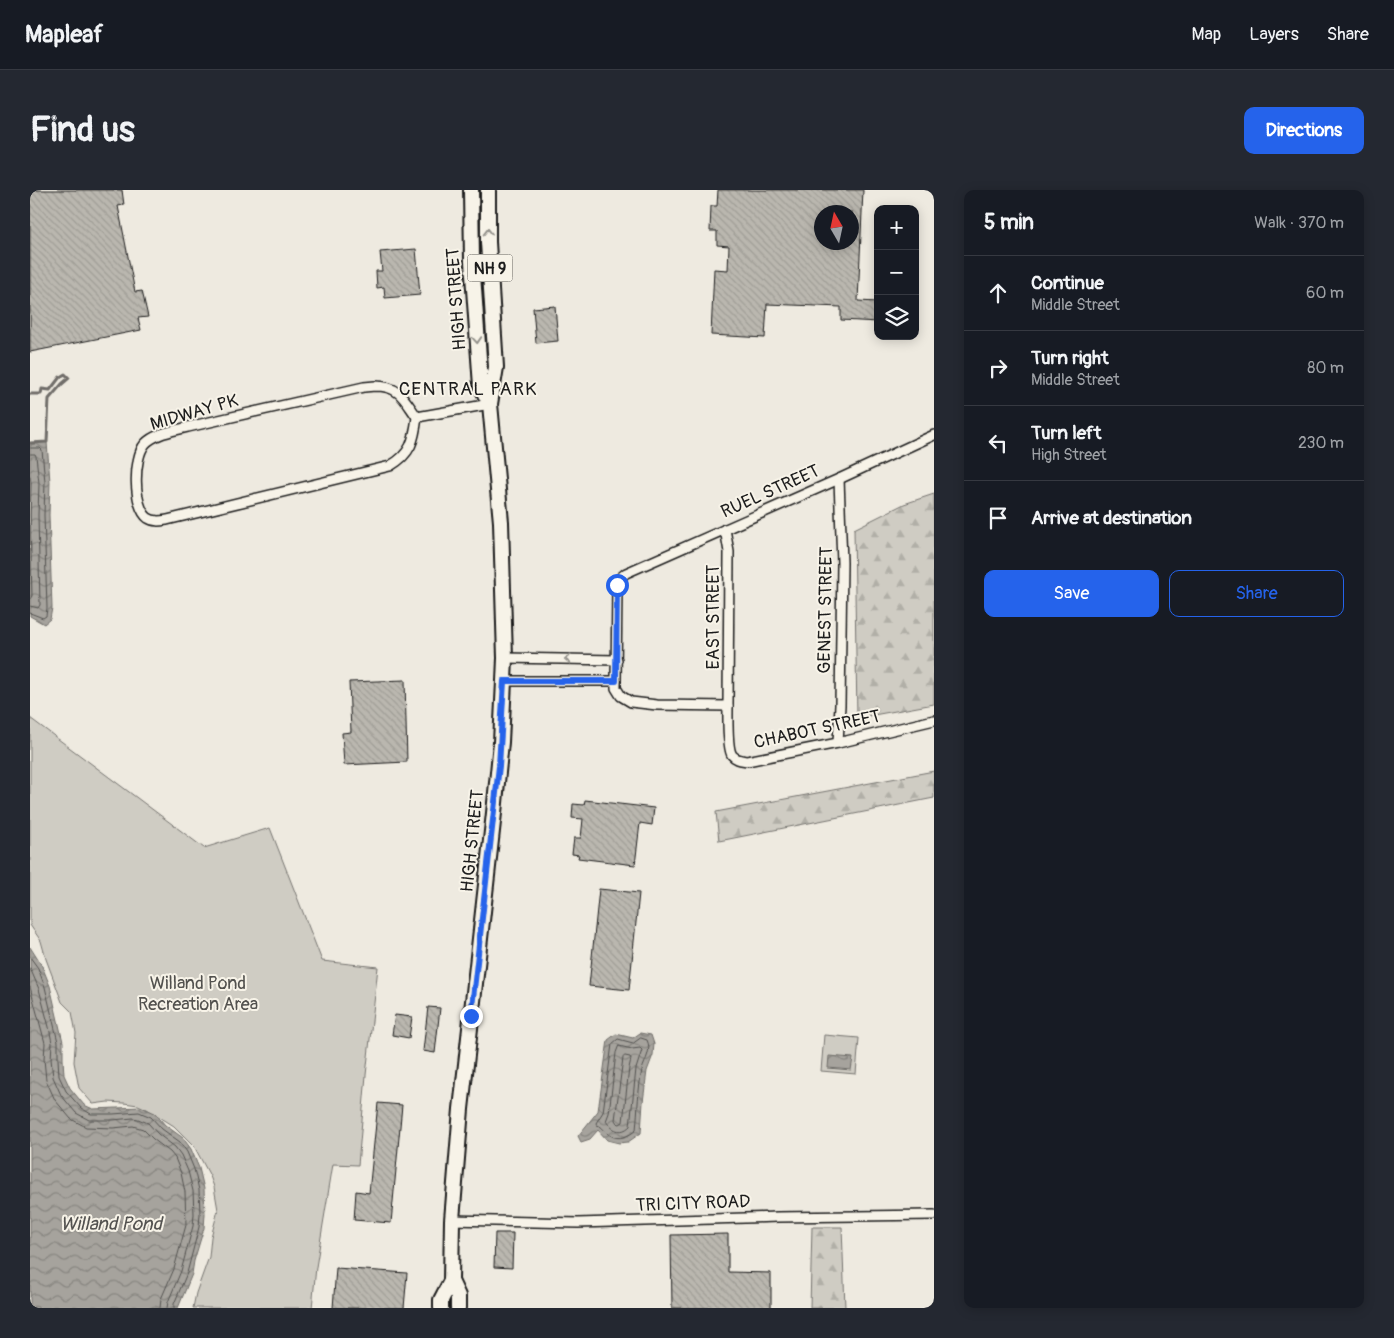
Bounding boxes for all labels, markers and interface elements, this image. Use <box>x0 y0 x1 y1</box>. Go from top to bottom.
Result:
text: Mapleaf <box>25 20 103 49</box>
text: Map <box>1192 23 1221 46</box>
text: Layers <box>1249 23 1299 46</box>
text: Share <box>1327 23 1369 46</box>
button: Directions <box>1244 107 1364 154</box>
text: Find us <box>30 108 135 152</box>
north arrow <box>814 205 859 250</box>
map controls <box>874 205 919 340</box>
button: + <box>874 205 919 250</box>
text: 5 min <box>984 209 1034 236</box>
text: Walk · 370 m <box>1254 213 1344 233</box>
one-way arrow <box>483 228 493 236</box>
street label: HIGH STREET <box>441 247 472 351</box>
button: − <box>874 250 919 295</box>
road number: NH 9 <box>468 254 512 282</box>
text: Continue <box>1031 271 1104 295</box>
icon: ahead <box>984 279 1012 307</box>
text: 60 m <box>1306 283 1344 303</box>
button: layers <box>874 295 919 340</box>
text: Middle Street <box>1031 295 1120 315</box>
one-way arrow <box>471 336 482 344</box>
text: Turn right <box>1031 346 1109 370</box>
icon: right <box>984 354 1012 382</box>
text: 80 m <box>1307 358 1344 378</box>
text: Middle Street <box>1031 370 1120 390</box>
district label: CENTRAL PARK <box>399 377 537 401</box>
street label: MIDWAY PK <box>147 389 241 436</box>
text: Turn left <box>1031 421 1101 445</box>
icon: left <box>984 429 1012 457</box>
text: 230 m <box>1298 433 1344 453</box>
text: High Street <box>1031 445 1107 465</box>
street label: RUEL STREET <box>717 460 823 523</box>
icon: arrive <box>984 504 1012 532</box>
text: Arrive at destination <box>1031 506 1192 530</box>
street label: GENEST STREET <box>813 546 838 674</box>
street label: EAST STREET <box>702 564 725 670</box>
button: Save <box>984 570 1159 617</box>
button: Share <box>1169 570 1344 617</box>
route start <box>606 574 629 597</box>
one-way arrow <box>564 654 572 664</box>
street label: CHABOT STREET <box>752 705 882 754</box>
street label: HIGH STREET <box>456 789 489 893</box>
park label: Willand Pond Recreation Area <box>138 972 258 1016</box>
route end <box>460 1005 483 1028</box>
street label: TRI CITY ROAD <box>635 1190 751 1217</box>
water label: Willand Pond <box>60 1212 165 1236</box>

